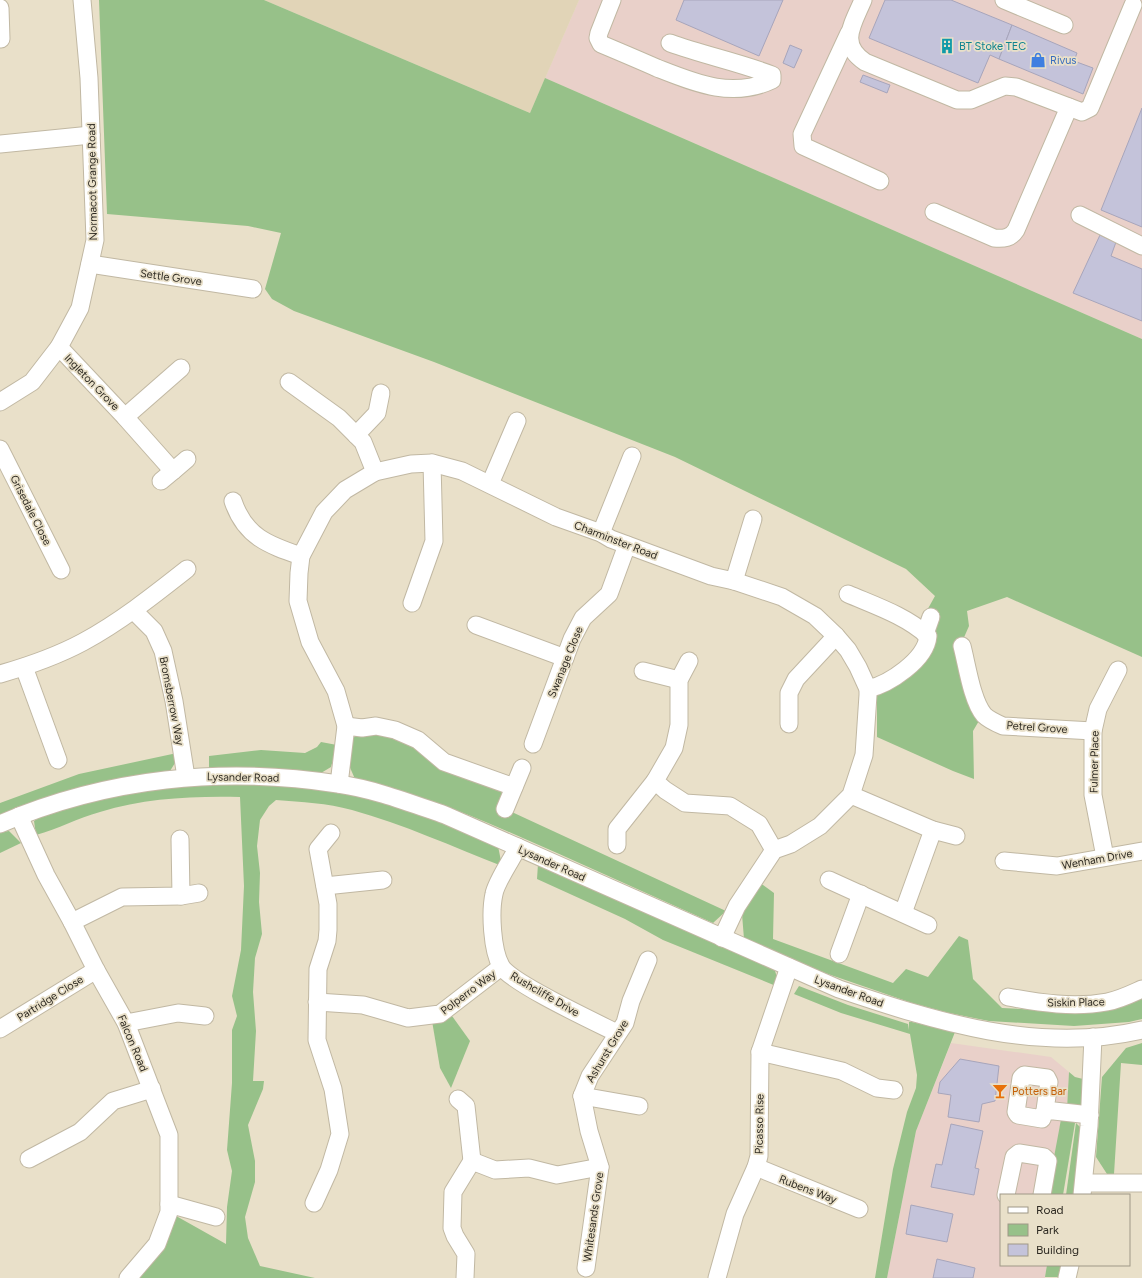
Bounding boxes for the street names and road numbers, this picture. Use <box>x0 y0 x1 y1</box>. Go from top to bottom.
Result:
street label: Normacot Grange Road <box>85 123 100 241</box>
street label: Settle Grove <box>139 267 203 288</box>
street label: Ingleton Grove <box>62 351 122 413</box>
street label: Grisedale Close <box>7 473 54 547</box>
street label: Charminster Road <box>572 519 659 562</box>
street label: Swanage Close <box>545 625 586 700</box>
street label: Bromsberrow Way <box>157 656 187 747</box>
street label: Petrel Grove <box>1006 719 1068 736</box>
street label: Fulmer Place <box>1087 731 1102 793</box>
street label: Lysander Road <box>207 770 279 785</box>
street label: Lysander Road <box>516 843 588 884</box>
street label: Wenham Drive <box>1061 847 1133 872</box>
street label: Polperro Way <box>438 967 499 1017</box>
street label: Rushcliffe Drive <box>508 969 582 1019</box>
street label: Partridge Close <box>15 973 86 1024</box>
street label: Lysander Road <box>813 973 885 1010</box>
street label: Siskin Place <box>1047 995 1105 1010</box>
street label: Falcon Road <box>115 1013 150 1074</box>
street label: Ashurst Grove <box>584 1018 631 1085</box>
street label: Picasso Rise <box>752 1094 767 1154</box>
street label: Whitesands Grove <box>581 1171 606 1263</box>
street label: Rubens Way <box>777 1172 839 1207</box>

